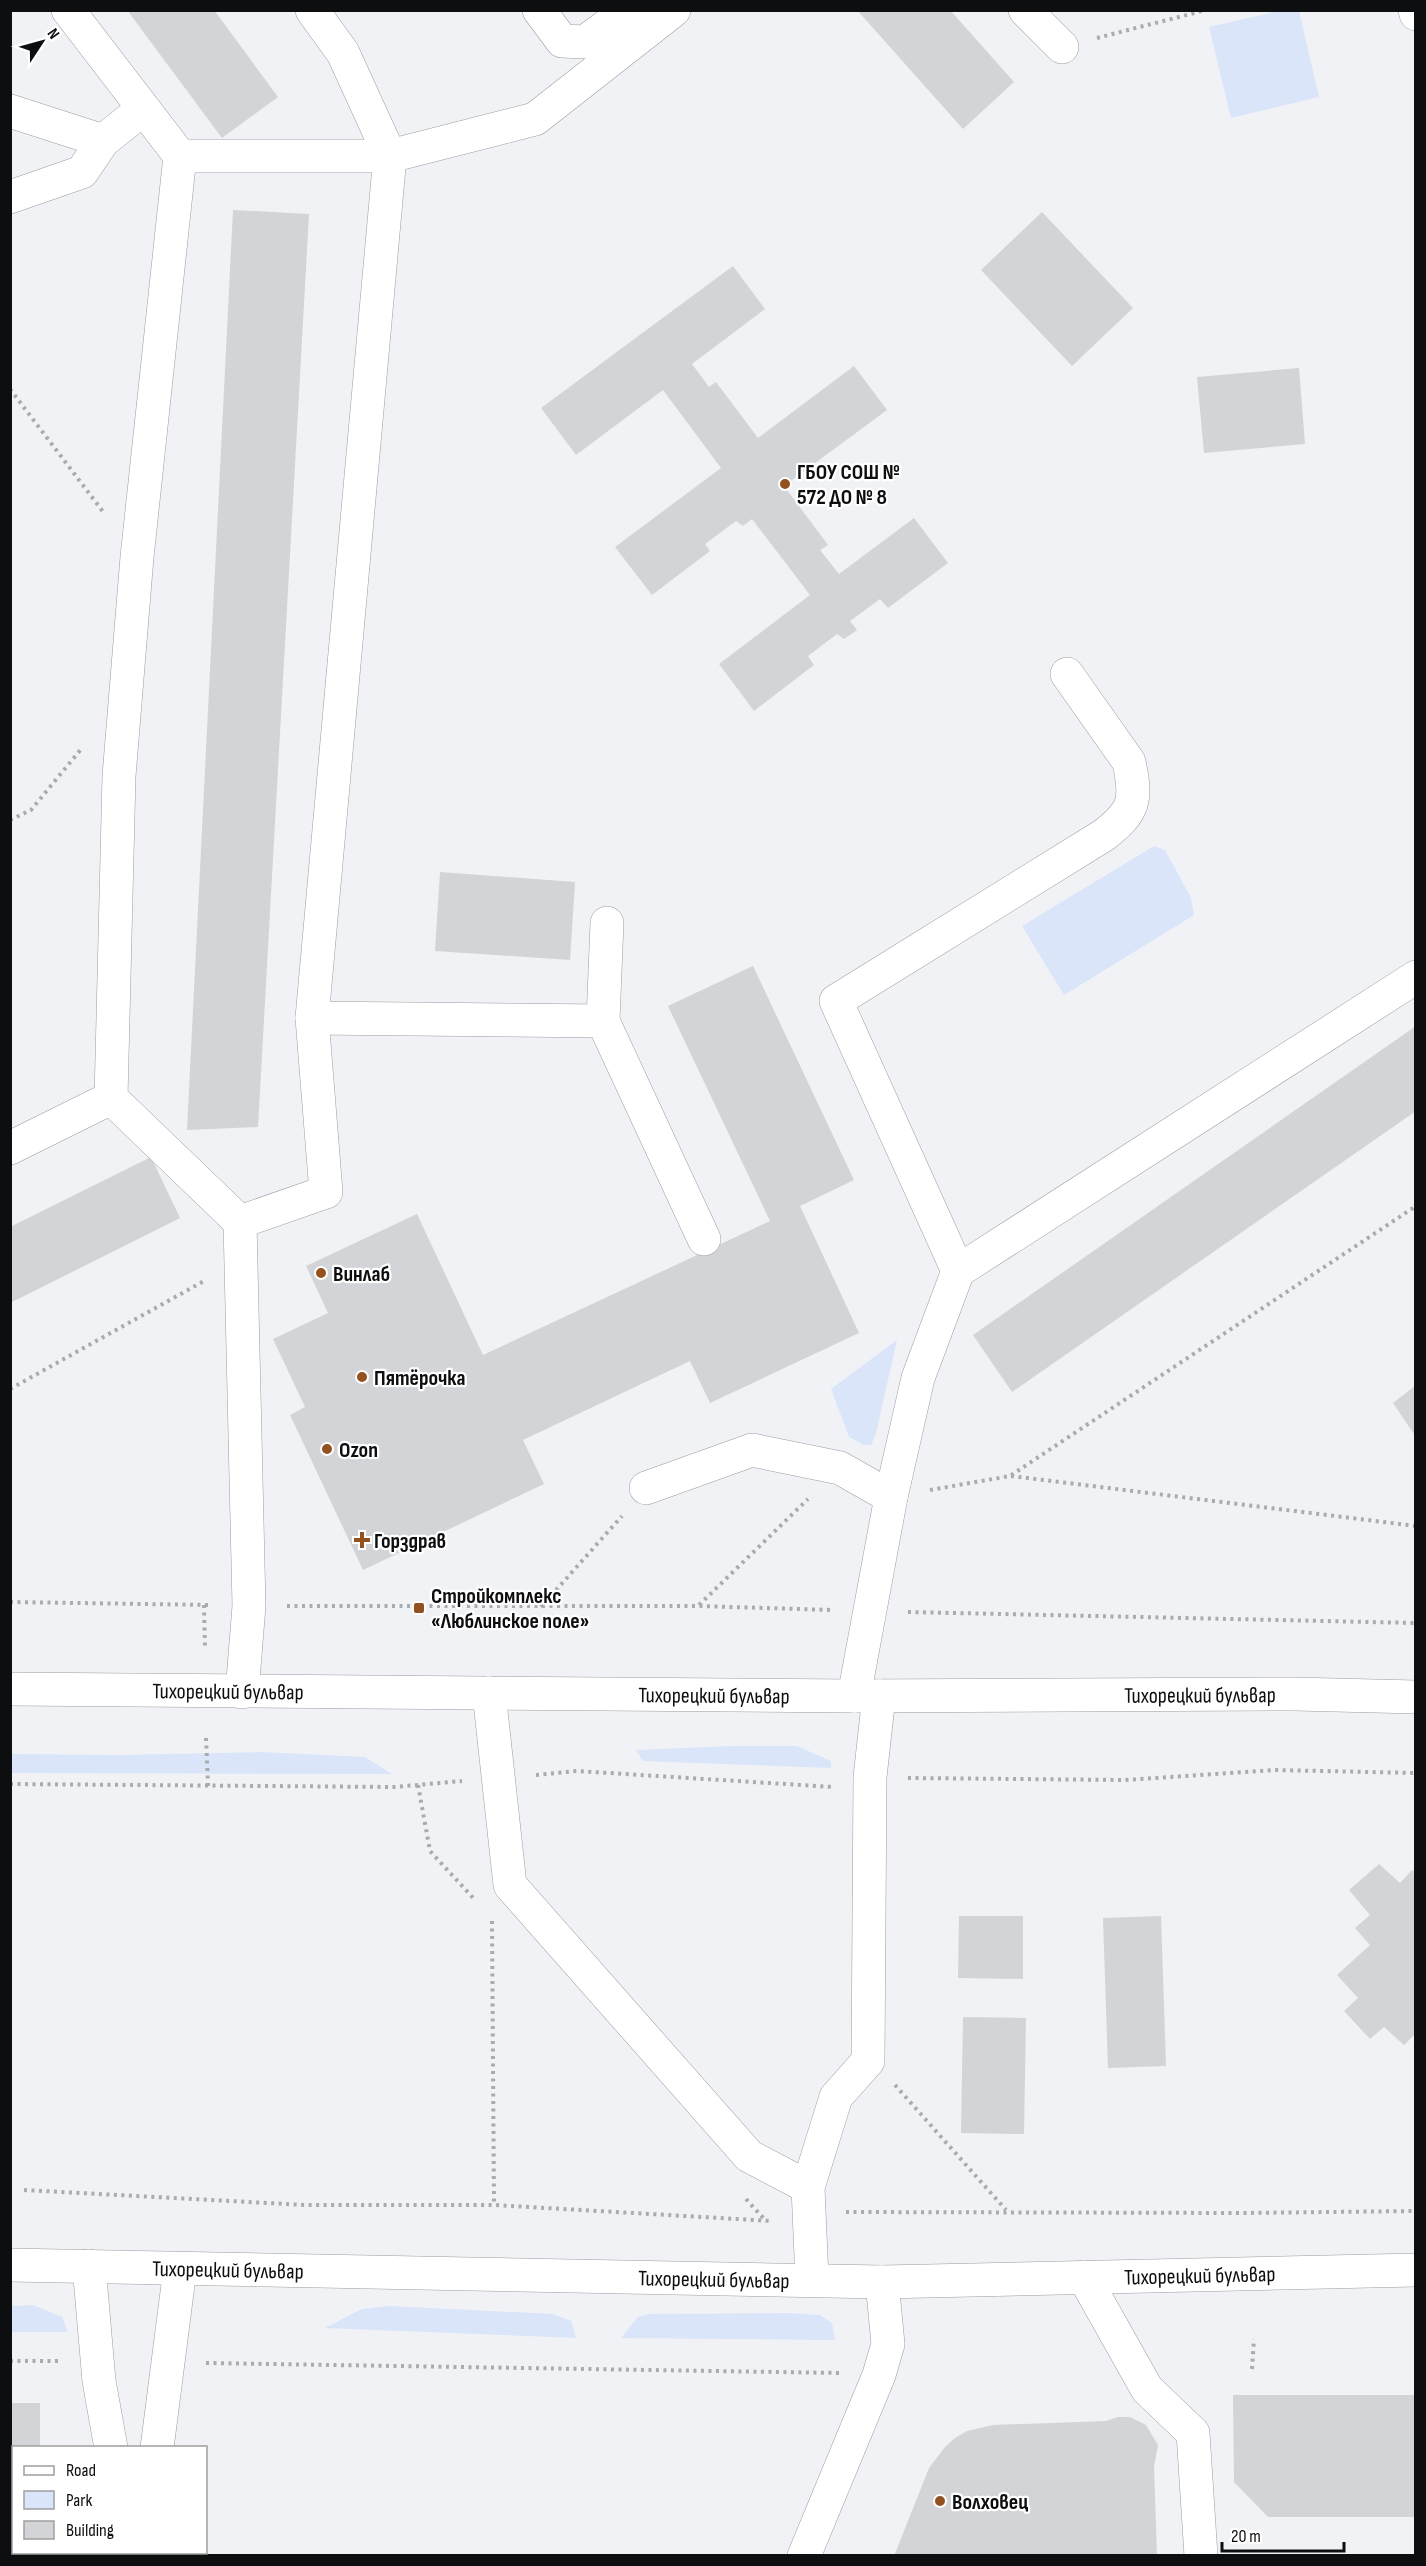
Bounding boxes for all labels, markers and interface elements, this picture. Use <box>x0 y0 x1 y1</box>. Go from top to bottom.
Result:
north arrow <box>12 12 72 72</box>
text: N <box>43 25 63 43</box>
place label: ГБОУ СОШ № 572 ДО № 8 <box>797 459 900 511</box>
marker: ГБОУ СОШ № 572 ДО № 8 <box>778 477 792 491</box>
place label: Винлаб <box>333 1261 390 1288</box>
marker: Винлаб <box>314 1266 328 1280</box>
place label: Пятёрочка <box>374 1365 465 1392</box>
marker: Пятёрочка <box>355 1370 369 1384</box>
place label: Ozon <box>339 1437 378 1464</box>
marker: Ozon <box>320 1442 334 1456</box>
place label: Горздрав <box>374 1528 446 1555</box>
marker: Горздрав <box>355 1533 369 1547</box>
place label: Стройкомплекс «Люблинское поле» <box>431 1583 589 1635</box>
marker: Стройкомплекс «Люблинское поле» <box>412 1601 426 1615</box>
street label: Тихорецкий бульвар <box>152 1678 304 1706</box>
street label: Тихорецкий бульвар <box>638 1682 790 1710</box>
street label: Тихорецкий бульвар <box>1124 1682 1276 1710</box>
street label: Тихорецкий бульвар <box>152 2256 304 2286</box>
street label: Тихорецкий бульвар <box>1124 2261 1276 2292</box>
street label: Тихорецкий бульвар <box>638 2265 790 2295</box>
legend <box>12 2446 207 2554</box>
text: Road <box>66 2460 96 2481</box>
place label: Волховец <box>952 2489 1028 2516</box>
text: Park <box>66 2490 92 2511</box>
marker: Волховец <box>933 2494 947 2508</box>
scale bar <box>1222 2515 1344 2553</box>
text: Building <box>66 2520 114 2541</box>
text: 20 m <box>1231 2526 1261 2547</box>

